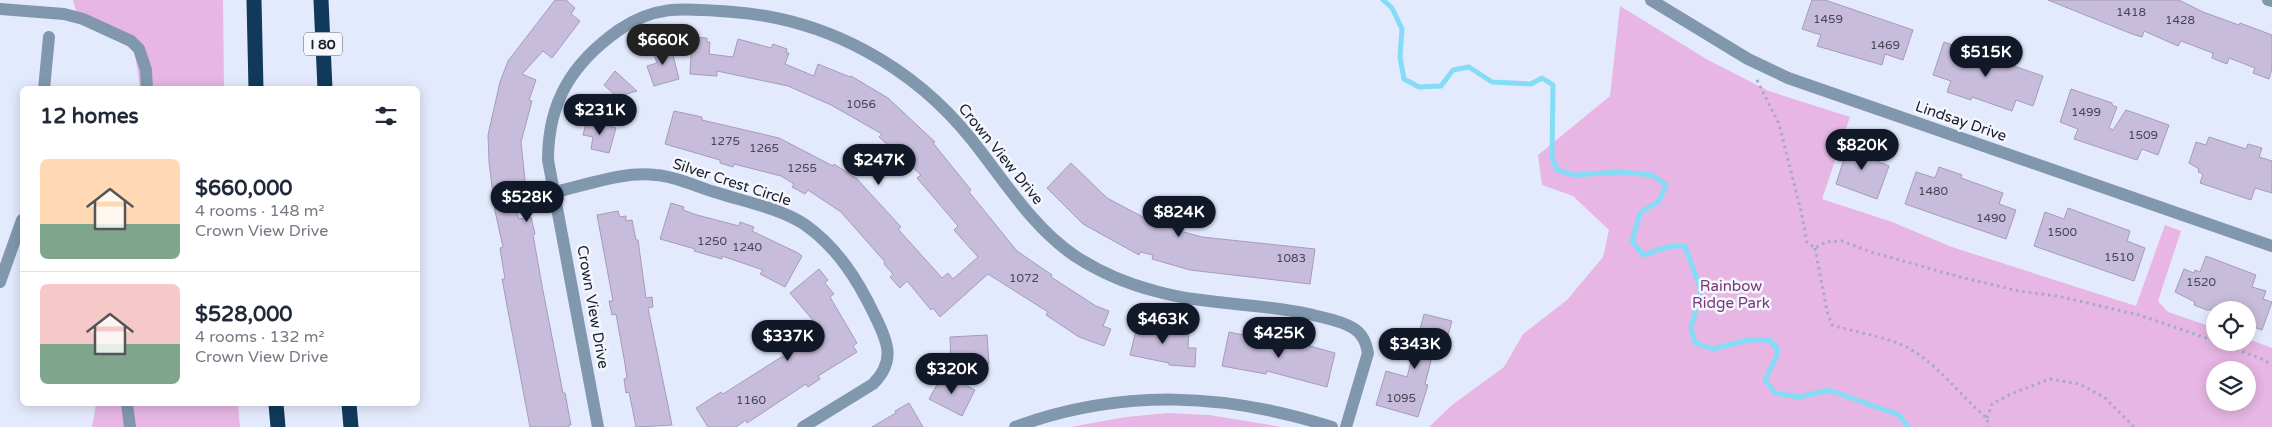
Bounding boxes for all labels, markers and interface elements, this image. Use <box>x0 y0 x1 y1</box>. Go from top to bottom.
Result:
house number: 1418 <box>2116 5 2146 19</box>
house number: 1459 <box>1813 12 1843 26</box>
house number: 1428 <box>2165 13 2195 27</box>
pin: $660K <box>628 23 698 66</box>
text: $660K <box>638 30 688 50</box>
road number: I 80 <box>304 33 342 56</box>
pin: $515K <box>1951 36 2021 78</box>
house number: 1469 <box>1870 38 1900 52</box>
text: $515K <box>1961 42 2011 62</box>
pin: $231K <box>565 94 635 136</box>
house number: 1056 <box>846 97 876 111</box>
street label: Lindsay Drive <box>1913 97 2009 145</box>
text: $231K <box>575 100 625 120</box>
street label: Crown View Drive <box>955 100 1047 208</box>
icon: filters <box>372 102 400 130</box>
text: 12 homes <box>40 104 139 129</box>
house number: 1499 <box>2071 105 2101 119</box>
pin: $820K <box>1827 128 1897 171</box>
house number: 1509 <box>2128 128 2158 142</box>
house number: 1275 <box>710 134 740 148</box>
text: $820K <box>1837 135 1887 155</box>
house number: 1265 <box>749 141 779 155</box>
pin: $247K <box>844 144 914 186</box>
text: $247K <box>854 150 904 170</box>
street label: Silver Crest Circle <box>670 154 794 210</box>
house number: 1255 <box>787 161 817 175</box>
text: $660,000 <box>195 176 293 201</box>
icon: home <box>80 179 140 239</box>
pin: $528K <box>492 180 562 223</box>
house number: 1480 <box>1918 184 1949 198</box>
text: $528K <box>502 187 552 207</box>
pin: $824K <box>1144 196 1214 238</box>
text: 4 rooms · 148 m² <box>195 201 324 221</box>
text: $824K <box>1154 202 1204 222</box>
house number: 1490 <box>1976 211 2007 225</box>
text: Crown View Drive <box>195 221 328 241</box>
house number: 1500 <box>2047 225 2078 239</box>
house number: 1250 <box>697 234 728 248</box>
house number: 1240 <box>732 240 763 254</box>
street label: Crown View Drive <box>573 244 613 370</box>
house number: 1510 <box>2104 250 2135 264</box>
house number: 1083 <box>1276 251 1306 265</box>
house number: 1072 <box>1009 271 1039 285</box>
house number: 1520 <box>2186 275 2217 289</box>
park label: Rainbow Ridge Park <box>1692 277 1770 312</box>
map controls <box>2206 301 2256 411</box>
button: locate <box>2206 301 2256 351</box>
text: $528,000 <box>195 302 293 327</box>
pin: $463K <box>1128 302 1198 345</box>
icon: home <box>80 304 140 364</box>
text: $463K <box>1138 309 1188 329</box>
pin: $425K <box>1244 316 1314 359</box>
pin: $337K <box>753 320 823 362</box>
text: $425K <box>1254 323 1304 343</box>
text: $337K <box>763 326 813 346</box>
text: 4 rooms · 132 m² <box>195 327 324 347</box>
pin: $343K <box>1380 328 1450 370</box>
text: $343K <box>1390 334 1440 354</box>
text: Crown View Drive <box>195 347 328 367</box>
pin: $320K <box>917 352 987 395</box>
text: $320K <box>927 359 977 379</box>
button: layers <box>2206 361 2256 411</box>
house number: 1095 <box>1386 391 1416 405</box>
house number: 1160 <box>736 393 767 407</box>

